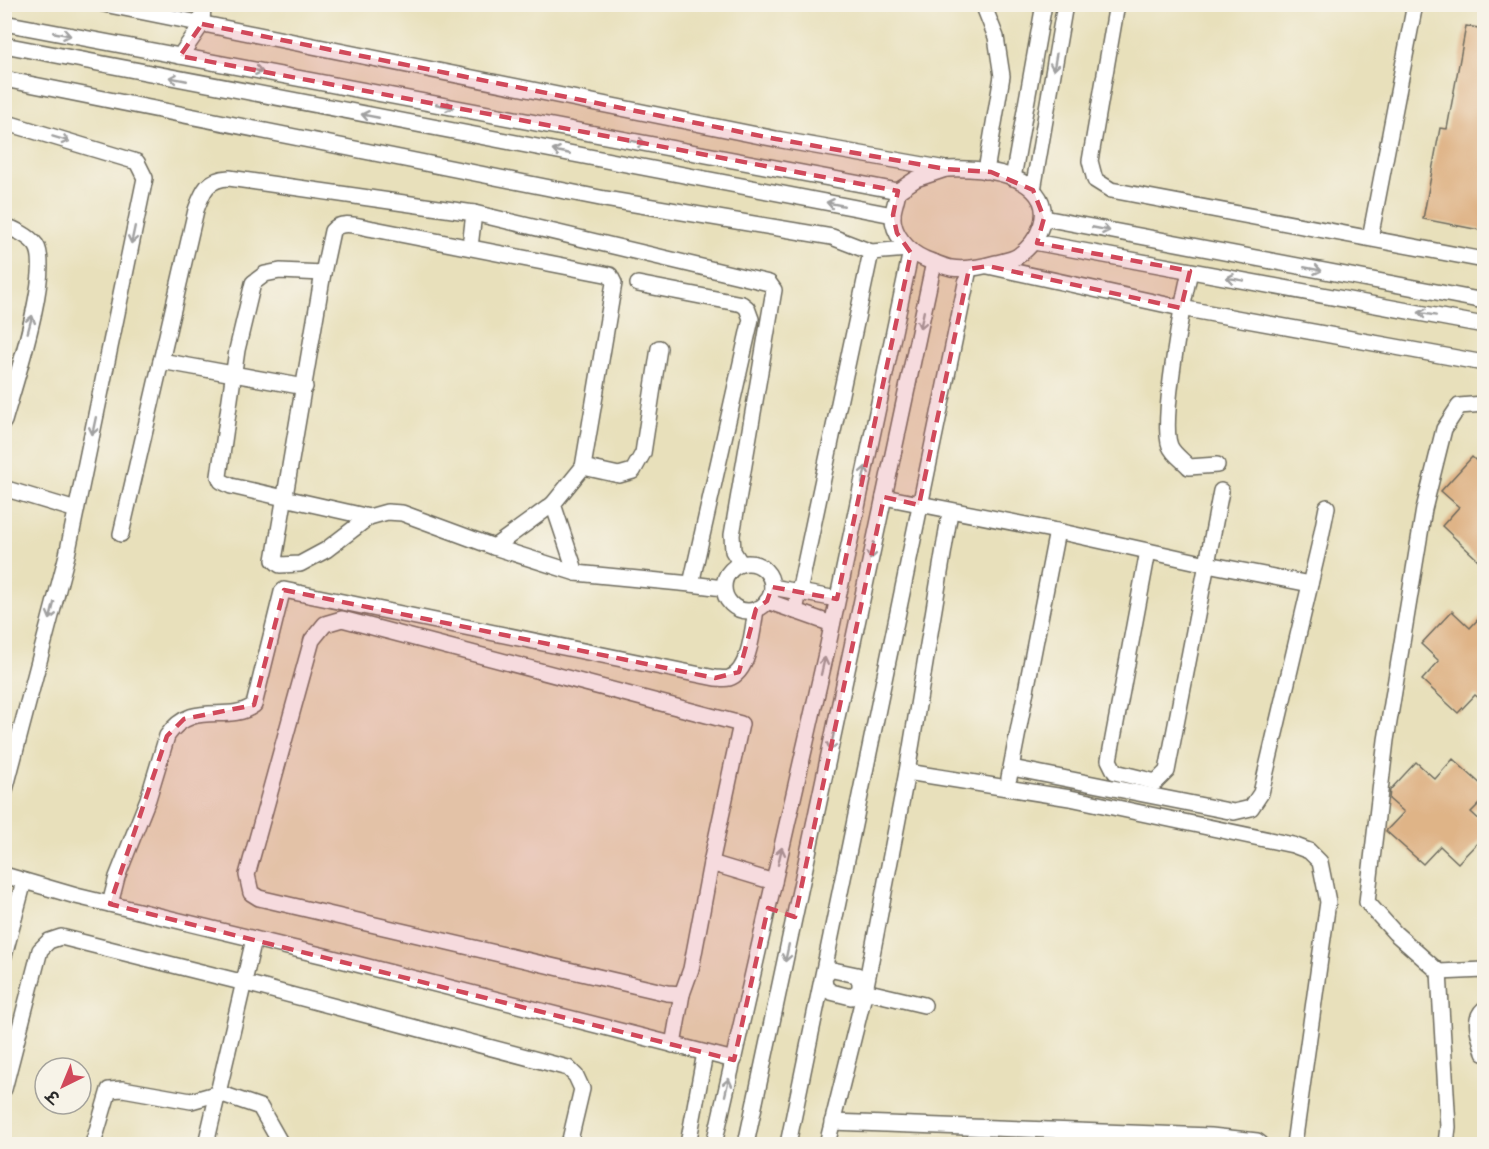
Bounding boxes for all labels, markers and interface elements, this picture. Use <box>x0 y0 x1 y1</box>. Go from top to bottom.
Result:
one-way arrow <box>52 29 71 40</box>
one-way arrow <box>1049 52 1060 72</box>
one-way arrow <box>243 65 263 76</box>
one-way arrow <box>169 73 189 84</box>
one-way arrow <box>435 101 455 112</box>
one-way arrow <box>361 110 380 121</box>
one-way arrow <box>51 134 70 145</box>
one-way arrow <box>627 137 646 148</box>
one-way arrow <box>552 146 572 157</box>
one-way arrow <box>826 199 846 210</box>
one-way arrow <box>1091 224 1110 235</box>
one-way arrow <box>127 225 138 244</box>
one-way arrow <box>1303 264 1323 275</box>
one-way arrow <box>1226 273 1246 284</box>
one-way arrow <box>916 309 927 329</box>
one-way arrow <box>1418 309 1437 320</box>
one-way arrow <box>25 315 36 334</box>
one-way arrow <box>87 416 99 435</box>
one-way arrow <box>858 466 870 485</box>
one-way arrow <box>866 542 878 561</box>
one-way arrow <box>46 602 58 621</box>
one-way arrow <box>818 657 830 676</box>
one-way arrow <box>825 732 837 751</box>
one-way arrow <box>775 847 786 867</box>
one-way arrow <box>781 943 792 963</box>
north arrow <box>33 1056 93 1116</box>
one-way arrow <box>722 1078 734 1097</box>
text: उ <box>41 1085 65 1109</box>

